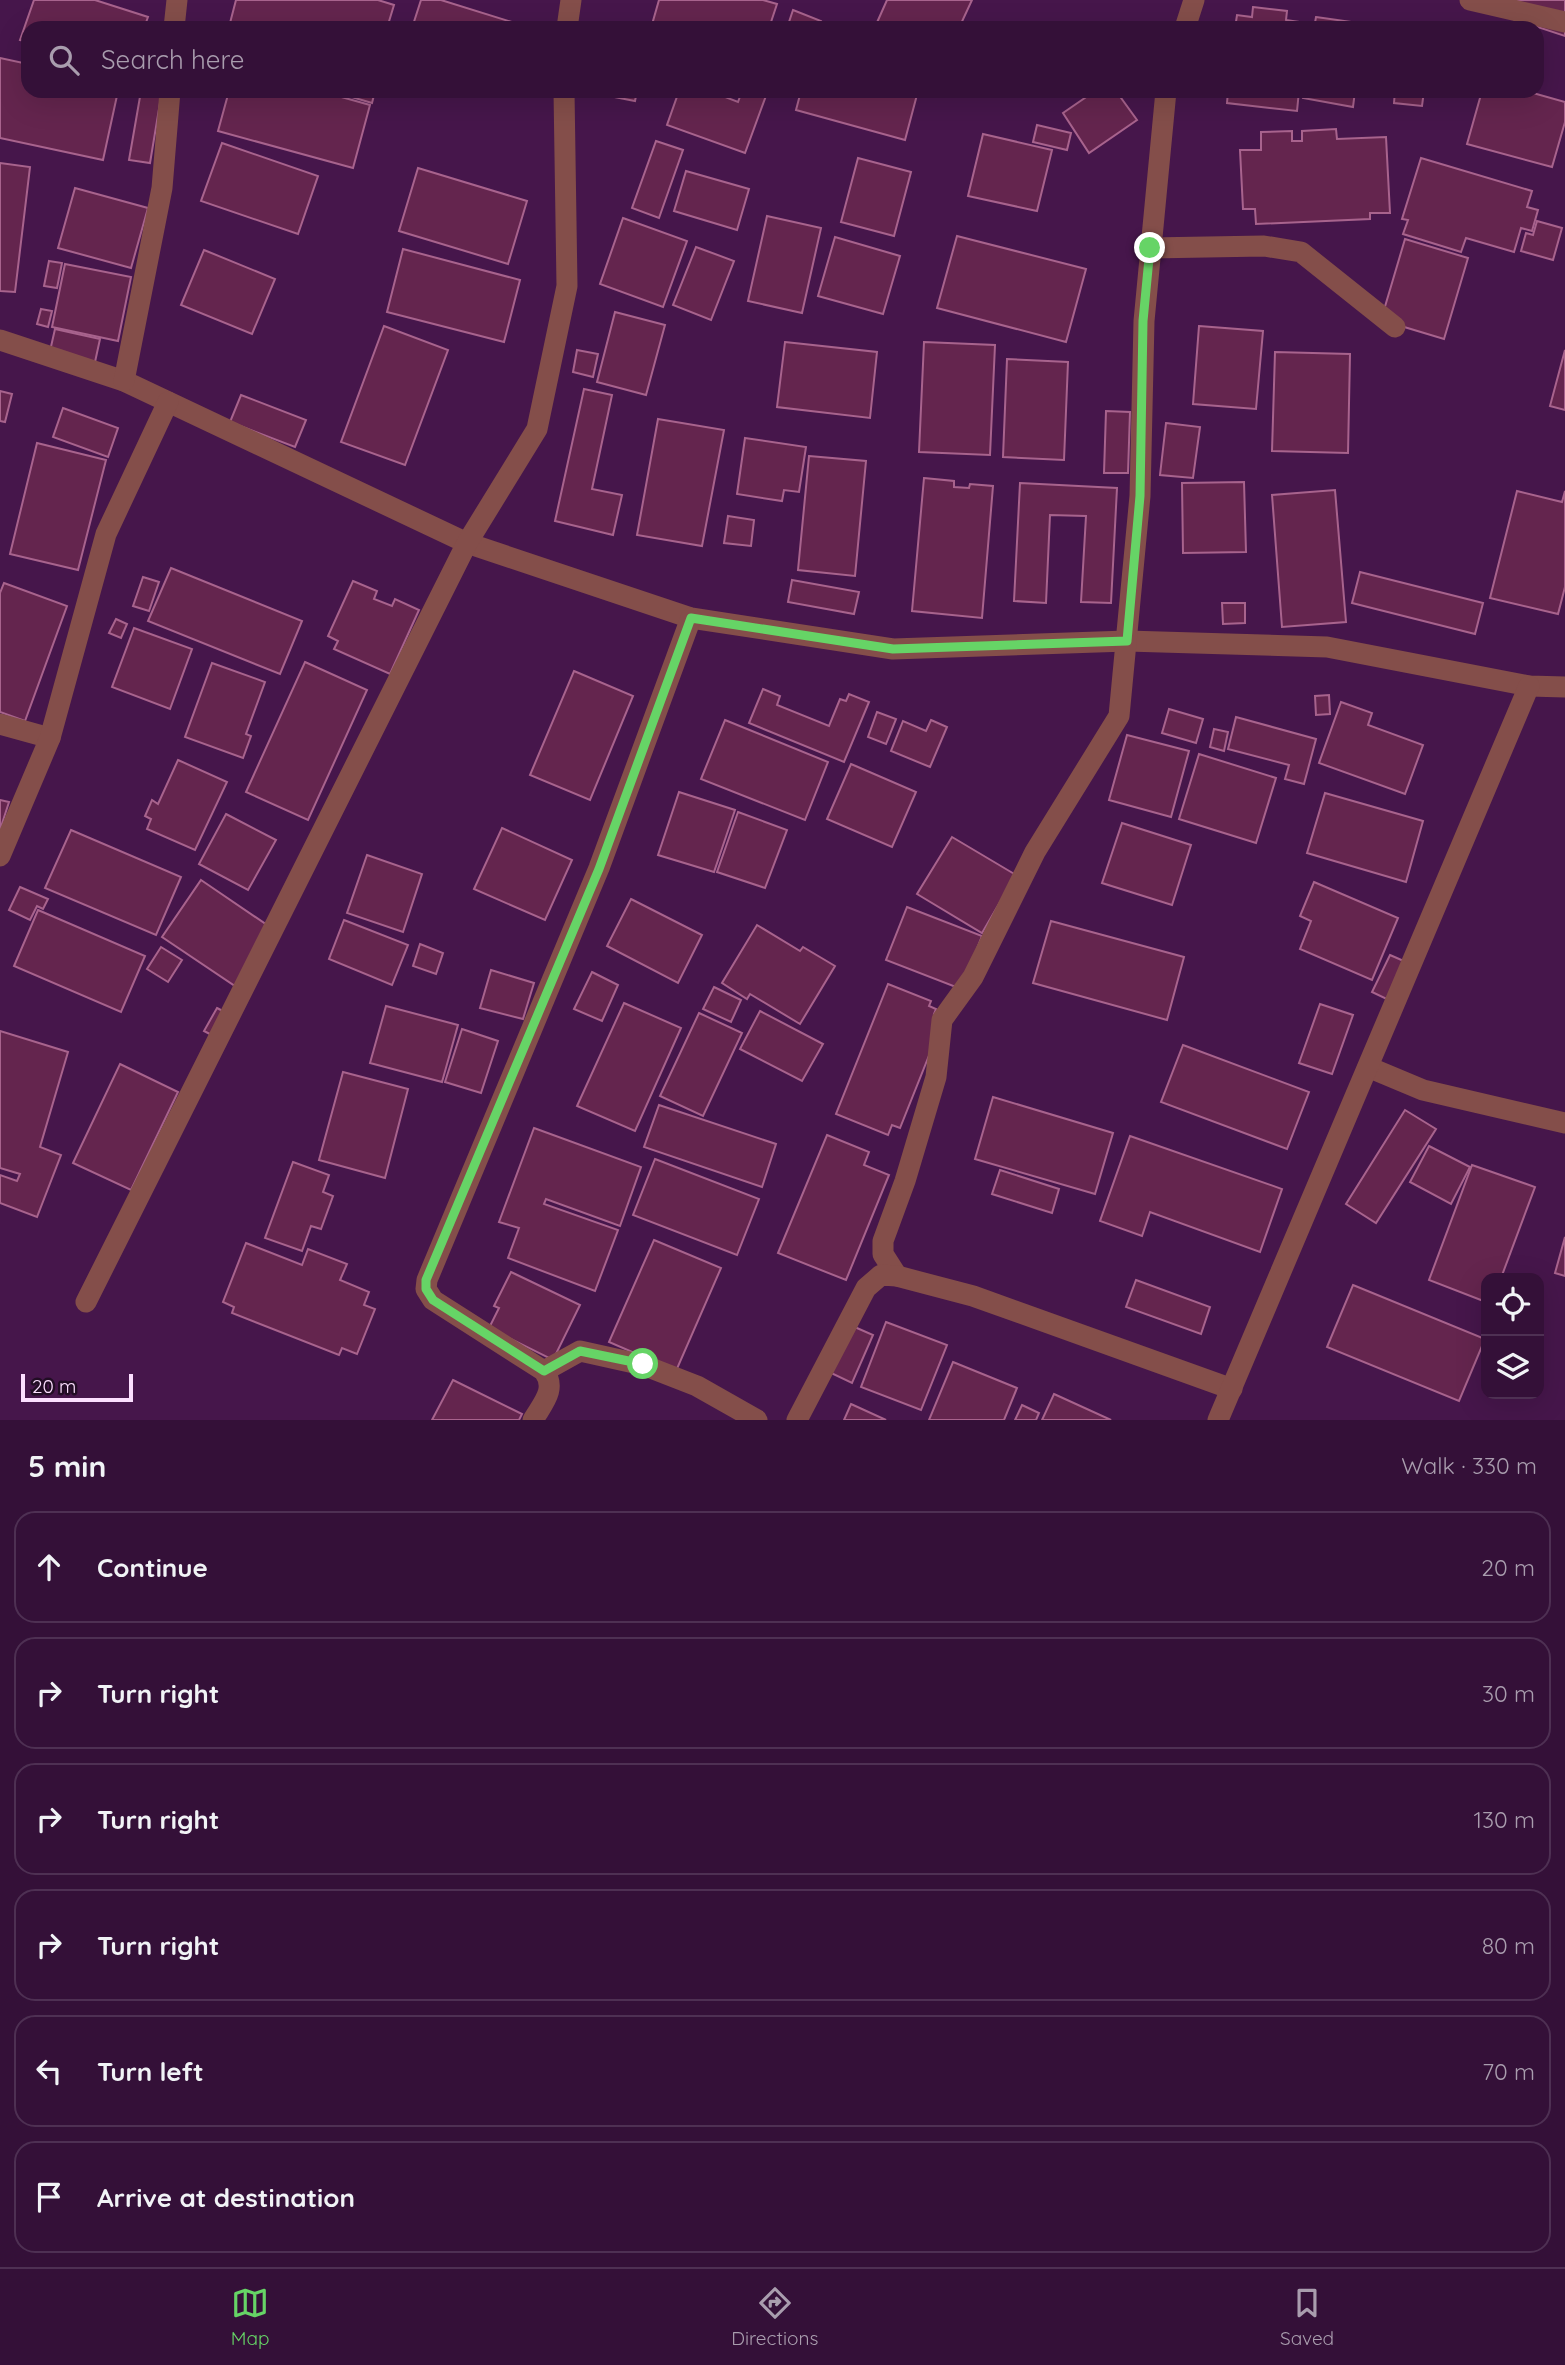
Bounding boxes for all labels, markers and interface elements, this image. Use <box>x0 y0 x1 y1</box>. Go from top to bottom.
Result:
search box <box>21 21 1544 98</box>
icon: search <box>45 41 83 79</box>
text: Search here <box>101 43 245 76</box>
route end <box>1134 232 1165 263</box>
map controls <box>1481 1273 1544 1399</box>
button: locate <box>1481 1273 1544 1336</box>
button: layers <box>1481 1336 1544 1399</box>
route start <box>627 1348 658 1379</box>
scale bar <box>21 1371 133 1403</box>
text: 20 m <box>32 1374 76 1398</box>
text: 5 min <box>28 1447 106 1485</box>
text: Walk · 330 m <box>1401 1451 1537 1480</box>
icon: ahead <box>30 1548 68 1586</box>
text: Continue <box>97 1551 208 1584</box>
text: 20 m <box>1481 1553 1535 1582</box>
icon: right <box>30 1674 68 1712</box>
text: Turn right <box>97 1677 219 1710</box>
text: 30 m <box>1482 1679 1535 1708</box>
icon: right <box>30 1800 68 1838</box>
text: Turn right <box>97 1803 219 1836</box>
text: 130 m <box>1473 1805 1535 1834</box>
icon: right <box>30 1926 68 1964</box>
text: Turn right <box>97 1929 219 1962</box>
text: 80 m <box>1482 1931 1535 1960</box>
icon: left <box>30 2052 68 2090</box>
text: Turn left <box>97 2055 204 2088</box>
text: 70 m <box>1482 2057 1535 2086</box>
icon: arrive <box>30 2178 68 2216</box>
text: Arrive at destination <box>97 2181 355 2214</box>
tab: Map <box>231 2284 270 2350</box>
tab: Directions <box>731 2284 818 2350</box>
tab: Saved <box>1280 2284 1334 2350</box>

